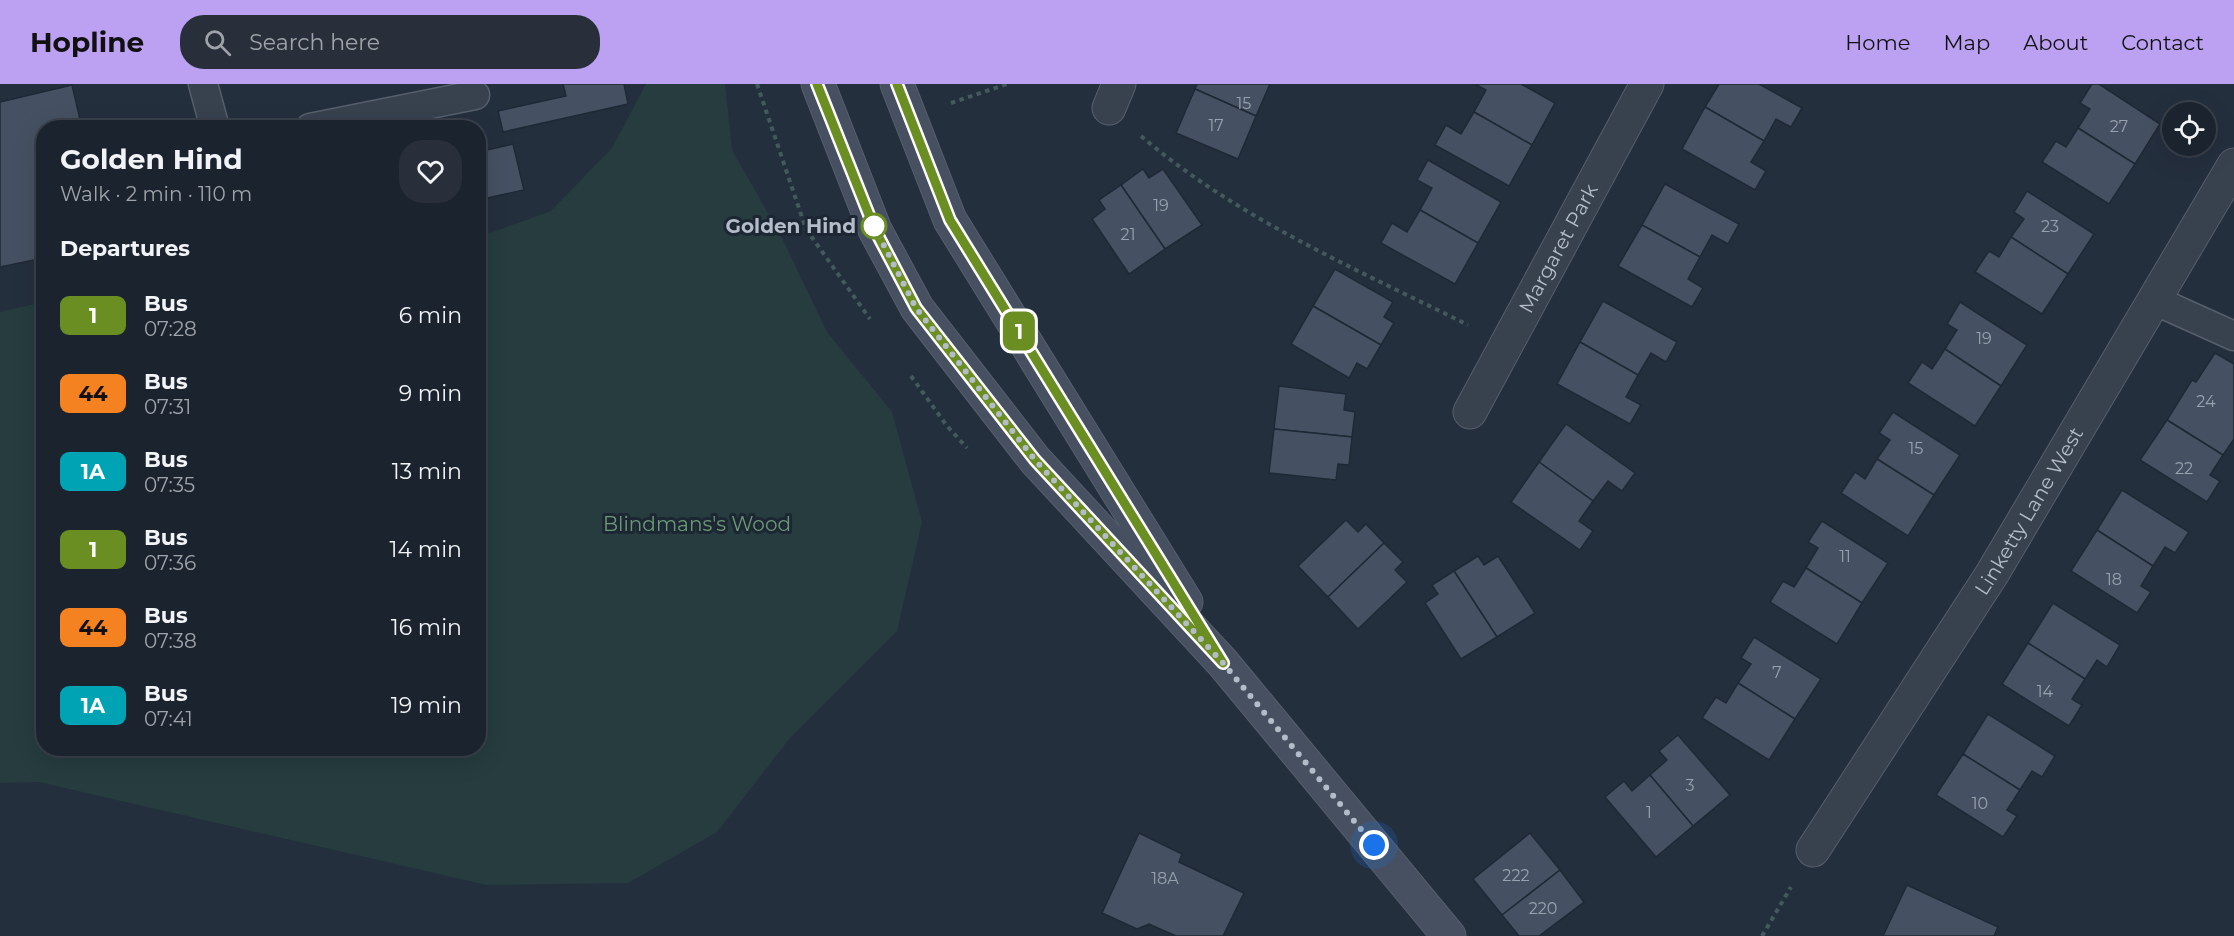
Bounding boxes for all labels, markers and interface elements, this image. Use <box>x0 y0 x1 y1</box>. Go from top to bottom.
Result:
search box <box>180 15 600 69</box>
text: Hopline <box>30 25 144 59</box>
icon: search <box>201 26 234 59</box>
text: Search here <box>249 29 380 56</box>
text: Home <box>1845 30 1910 55</box>
text: Map <box>1943 30 1990 55</box>
text: About <box>2023 30 2088 55</box>
text: Contact <box>2121 30 2204 55</box>
house number: 15 <box>1237 94 1251 113</box>
map controls <box>2162 102 2216 156</box>
button: locate <box>2162 102 2216 156</box>
house number: 17 <box>1208 116 1224 135</box>
house number: 27 <box>2110 117 2128 136</box>
button: heart <box>399 140 462 203</box>
text: Golden Hind <box>60 142 243 176</box>
street label: Margaret Park <box>1514 180 1603 317</box>
text: Walk · 2 min · 110 m <box>60 182 252 206</box>
house number: 19 <box>1153 196 1169 215</box>
marker: Golden Hind <box>861 213 887 239</box>
place label: Golden Hind <box>726 214 856 238</box>
house number: 23 <box>2041 217 2059 236</box>
house number: 21 <box>1121 225 1135 244</box>
text: Departures <box>60 235 190 262</box>
text: Bus <box>144 290 188 317</box>
text: 6 min <box>399 302 462 329</box>
text: 1 <box>89 303 97 328</box>
line badge: 1 <box>1000 312 1038 350</box>
text: 07:28 <box>144 317 197 341</box>
text: 1 <box>1015 319 1023 344</box>
house number: 19 <box>1976 329 1992 348</box>
text: Bus <box>144 368 188 395</box>
text: 9 min <box>399 380 462 407</box>
text: 44 <box>79 381 107 406</box>
house number: 24 <box>2196 392 2216 411</box>
text: 07:31 <box>144 395 191 419</box>
street label: Linketty Lane West <box>1970 423 2088 599</box>
house number: 15 <box>1909 439 1923 458</box>
text: Bus <box>144 446 188 473</box>
text: 13 min <box>392 458 462 485</box>
text: 1A <box>81 459 105 484</box>
house number: 22 <box>2175 459 2193 478</box>
text: 07:35 <box>144 473 195 497</box>
park label: Blindmans's Wood <box>603 512 791 536</box>
text: Bus <box>144 524 188 551</box>
text: 14 min <box>390 536 462 563</box>
text: 1 <box>89 537 97 562</box>
house number: 11 <box>1839 547 1851 566</box>
text: 07:36 <box>144 551 196 575</box>
house number: 18 <box>2106 570 2122 589</box>
text: Bus <box>144 602 188 629</box>
text: 16 min <box>391 614 462 641</box>
text: 44 <box>79 615 107 640</box>
text: 07:38 <box>144 629 197 653</box>
house number: 7 <box>1772 663 1782 682</box>
text: Bus <box>144 680 188 707</box>
house number: 14 <box>2037 682 2054 701</box>
text: 19 min <box>391 692 462 719</box>
text: 1A <box>81 693 105 718</box>
text: 07:41 <box>144 707 193 731</box>
house number: 3 <box>1685 776 1695 795</box>
house number: 10 <box>1972 794 1988 813</box>
house number: 1 <box>1646 803 1652 822</box>
your location <box>1359 830 1389 860</box>
house number: 222 <box>1502 866 1530 885</box>
house number: 18A <box>1151 869 1179 888</box>
house number: 220 <box>1529 899 1557 918</box>

